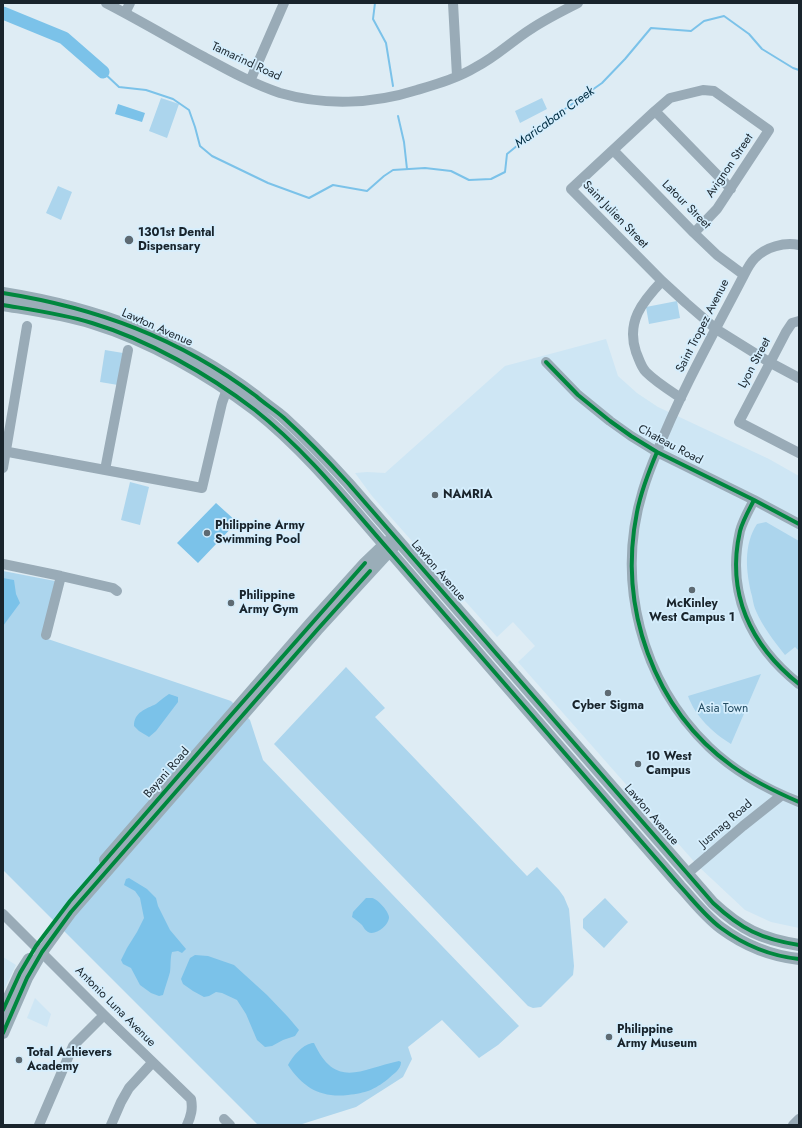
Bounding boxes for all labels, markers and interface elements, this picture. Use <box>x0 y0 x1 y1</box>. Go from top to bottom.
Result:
street label: Tamarind Road <box>209 40 283 84</box>
water label: Maricaban Creek <box>512 84 598 152</box>
street label: Avignon Street <box>703 131 757 201</box>
street label: Saint Julien Street <box>579 178 651 252</box>
street label: Latour Street <box>659 178 713 232</box>
place label: 1301st Dental Dispensary <box>138 226 215 254</box>
marker: 1301st Dental Dispensary <box>123 234 135 246</box>
street label: Saint Tropez Avenue <box>673 277 733 375</box>
street label: Lawton Avenue <box>119 306 195 350</box>
street label: Lyon Street <box>736 335 774 391</box>
street label: Chateau Road <box>635 422 705 468</box>
place label: NAMRIA <box>443 488 492 502</box>
marker: NAMRIA <box>430 490 440 500</box>
place label: Philippine Army Swimming Pool <box>215 519 304 547</box>
marker: Philippine Army Swimming Pool <box>202 528 212 538</box>
street label: Lawton Avenue <box>408 538 468 604</box>
marker: McKinley West Campus 1 <box>687 585 697 595</box>
place label: Philippine Army Gym <box>239 589 298 617</box>
place label: McKinley West Campus 1 <box>649 597 735 625</box>
marker: Philippine Army Gym <box>226 598 236 608</box>
marker: Cyber Sigma <box>603 688 613 698</box>
place label: Cyber Sigma <box>572 699 644 713</box>
park label: Asia Town <box>698 702 748 716</box>
street label: Bayani Road <box>141 745 193 801</box>
place label: 10 West Campus <box>646 750 692 778</box>
marker: 10 West Campus <box>633 759 643 769</box>
street label: Lawton Avenue <box>621 782 681 848</box>
street label: Jusmag Road <box>697 797 755 851</box>
street label: Antonio Luna Avenue <box>72 964 158 1050</box>
place label: Philippine Army Museum <box>617 1023 697 1051</box>
marker: Philippine Army Museum <box>604 1032 614 1042</box>
place label: Total Achievers Academy <box>27 1046 112 1074</box>
marker: Total Achievers Academy <box>14 1055 24 1065</box>

